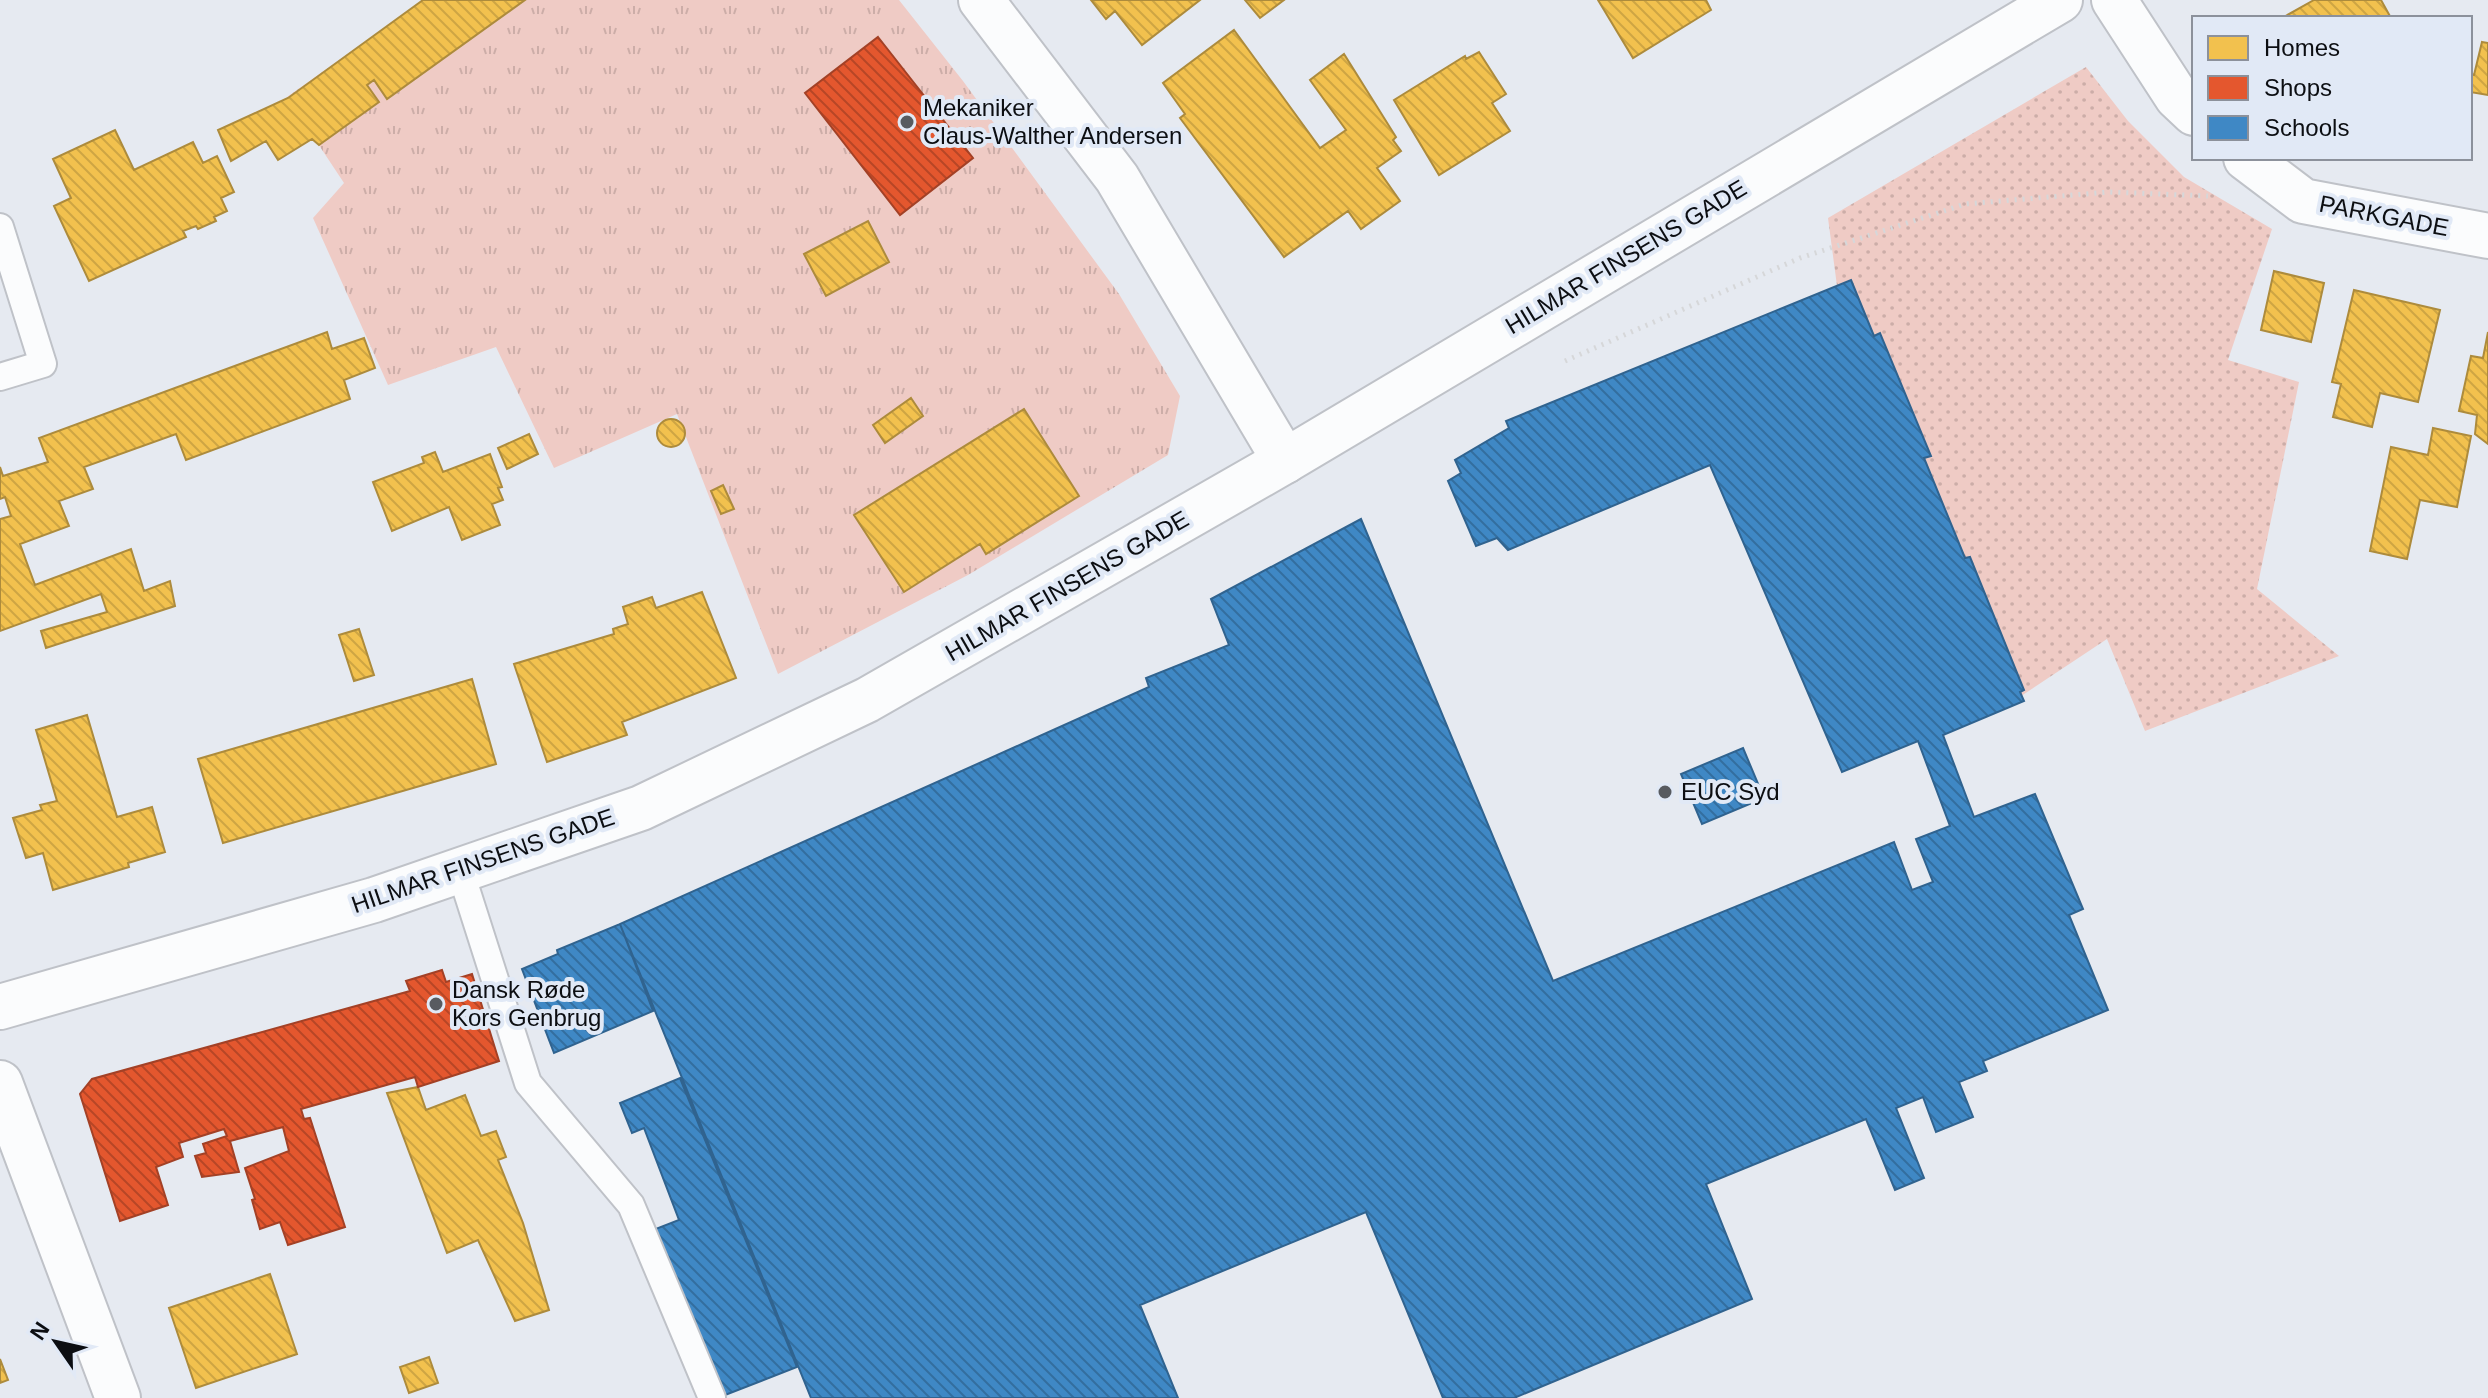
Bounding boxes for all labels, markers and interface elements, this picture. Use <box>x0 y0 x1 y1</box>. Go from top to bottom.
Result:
legend <box>2192 16 2472 160</box>
text: Homes <box>2264 34 2340 61</box>
text: Shops <box>2264 74 2332 101</box>
place label: Mekaniker Claus-Walther Andersen <box>923 94 1182 149</box>
marker: Mekaniker Claus-Walther Andersen <box>898 113 916 131</box>
text: Schools <box>2264 114 2349 141</box>
street label: HILMAR FINSENS GADE <box>1500 174 1751 339</box>
street label: PARKGADE <box>2317 190 2451 241</box>
street label: HILMAR FINSENS GADE <box>940 505 1193 666</box>
place label: EUC Syd <box>1681 778 1780 805</box>
marker: EUC Syd <box>1656 783 1674 801</box>
street label: HILMAR FINSENS GADE <box>348 803 618 918</box>
place label: Dansk Røde Kors Genbrug <box>452 976 601 1031</box>
marker: Dansk Røde Kors Genbrug <box>427 995 445 1013</box>
north arrow <box>16 1302 96 1382</box>
text: N <box>25 1318 55 1345</box>

